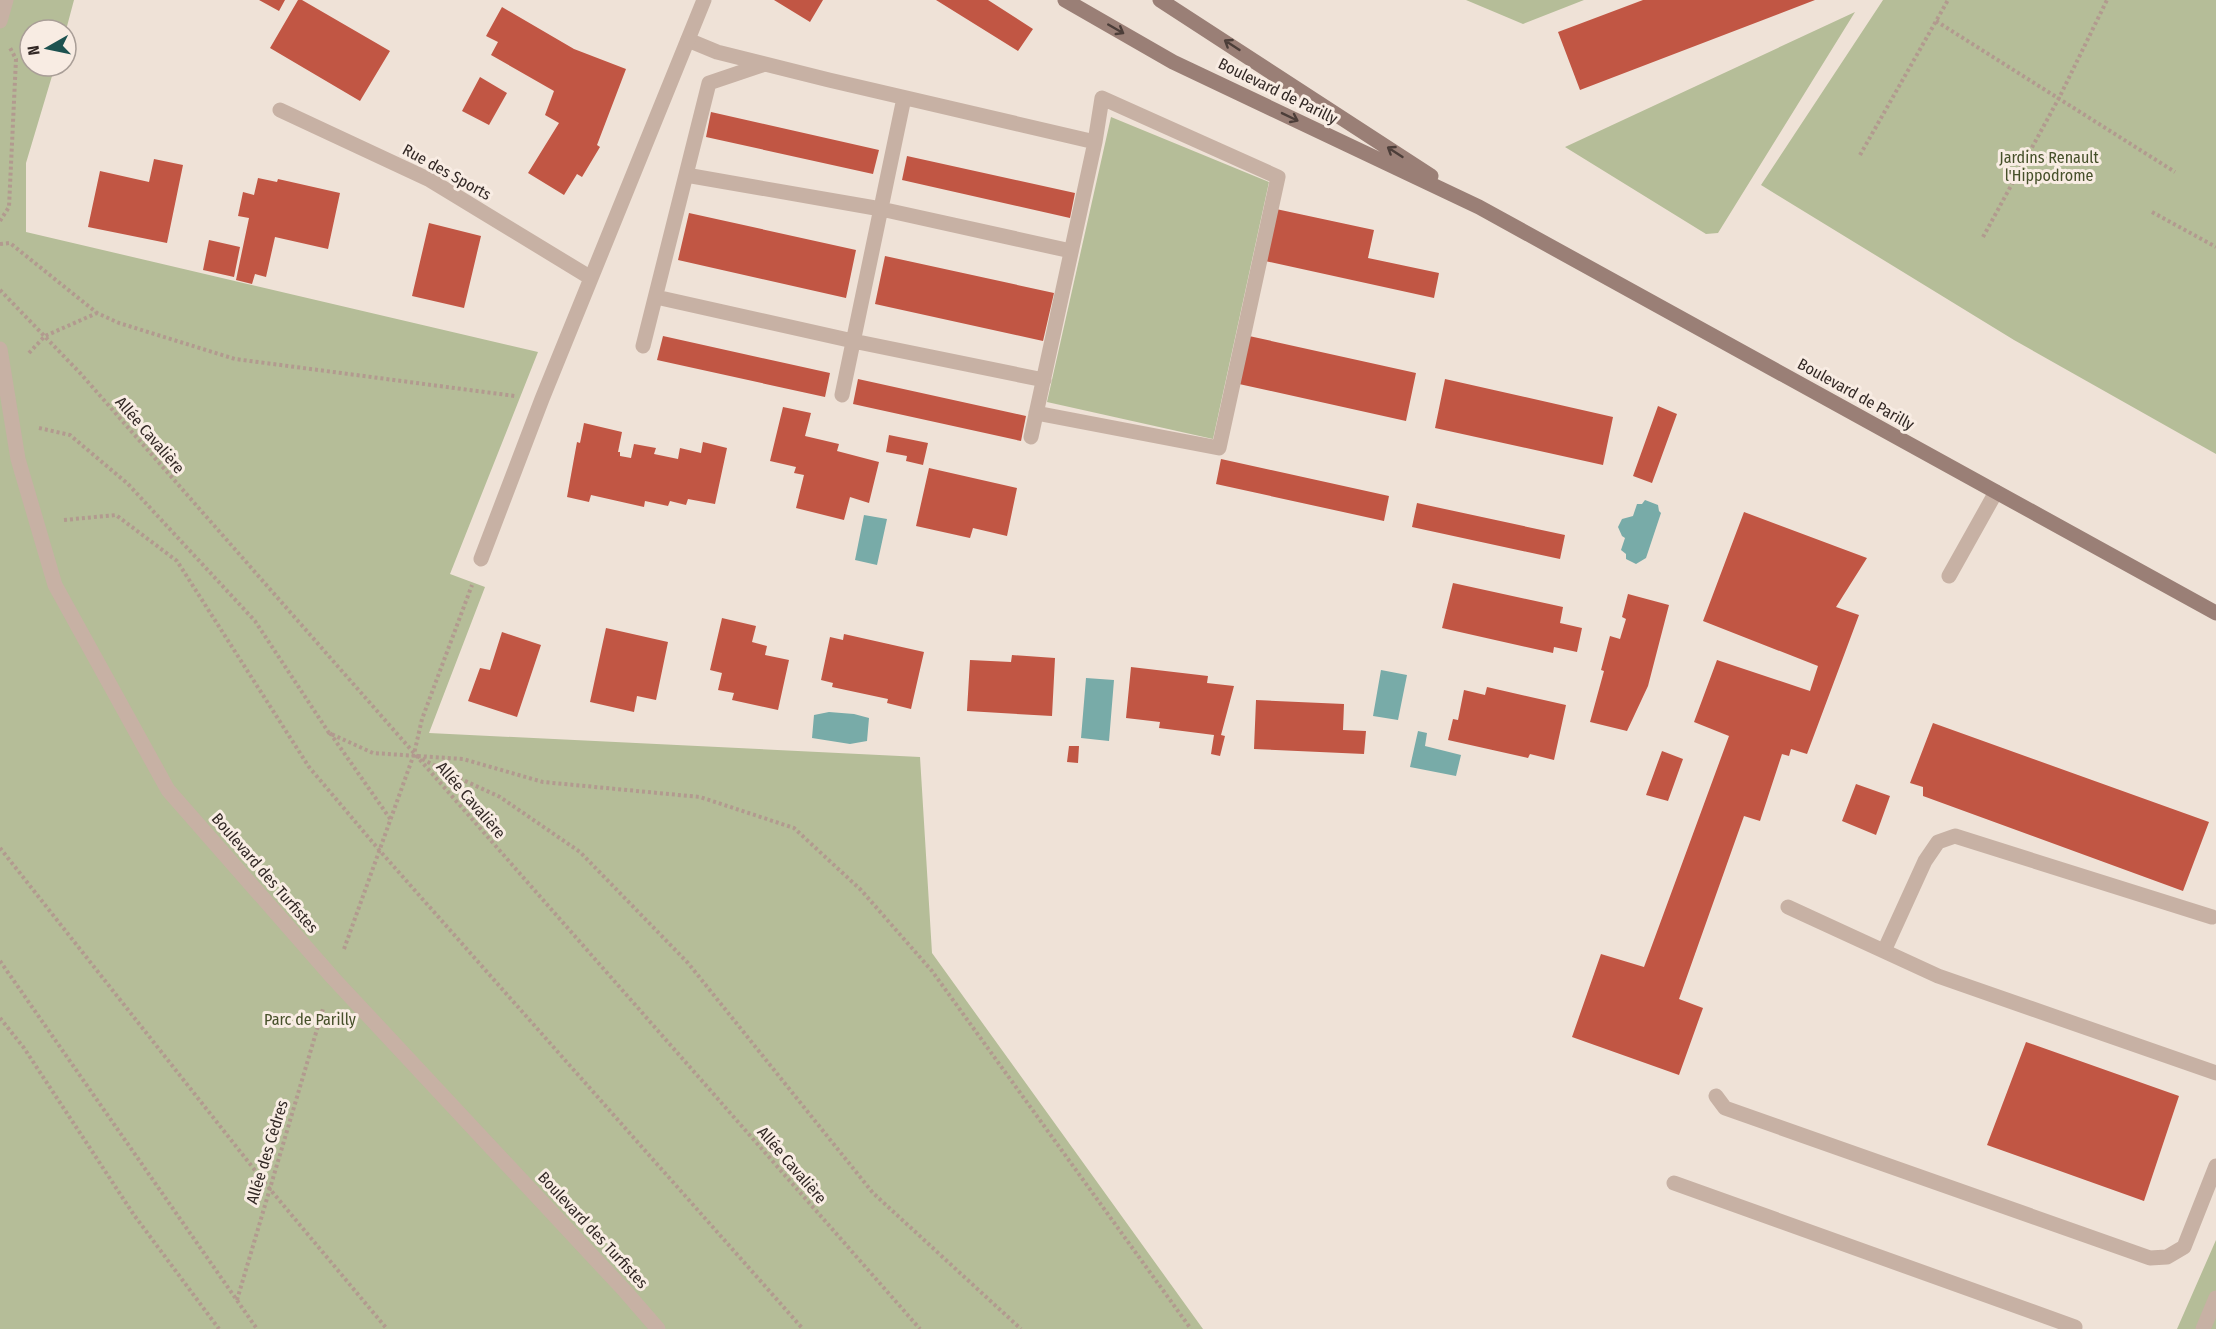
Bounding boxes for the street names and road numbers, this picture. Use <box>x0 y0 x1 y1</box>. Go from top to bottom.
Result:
street label: Boulevard de Parilly <box>1215 54 1342 128</box>
street label: Rue des Sports <box>399 140 495 204</box>
street label: Boulevard de Parilly <box>1794 354 1918 434</box>
street label: Allée Cavalière <box>111 393 189 477</box>
street label: Allée Cavalière <box>432 758 510 842</box>
street label: Boulevard des Turfistes <box>208 809 322 937</box>
street label: Allée des Cèdres <box>242 1098 292 1206</box>
street label: Allée Cavalière <box>753 1123 831 1207</box>
street label: Boulevard des Turfistes <box>534 1168 652 1292</box>

